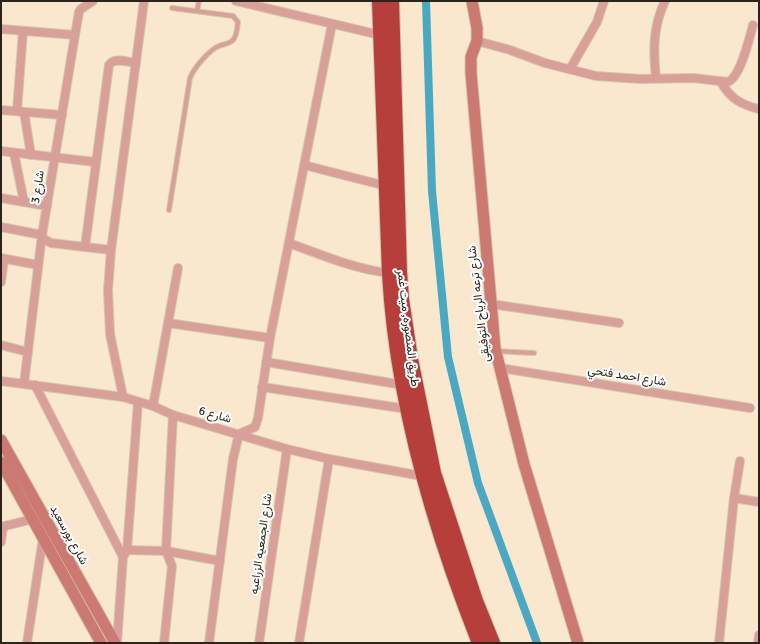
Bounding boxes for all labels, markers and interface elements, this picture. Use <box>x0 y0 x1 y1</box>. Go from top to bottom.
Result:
street label: شارع 3 <box>28 169 49 205</box>
street label: شارع ترعه الرياح التوفيقى <box>464 245 495 363</box>
street label: طريق المنصوره, ميت غمر <box>393 268 423 388</box>
street label: شارع احمد فتحي <box>586 362 667 392</box>
street label: شارع 6 <box>197 403 233 428</box>
street label: شارع الجمعيه الزراعيه <box>246 493 276 596</box>
street label: شارع بورسعيد <box>46 503 92 568</box>

